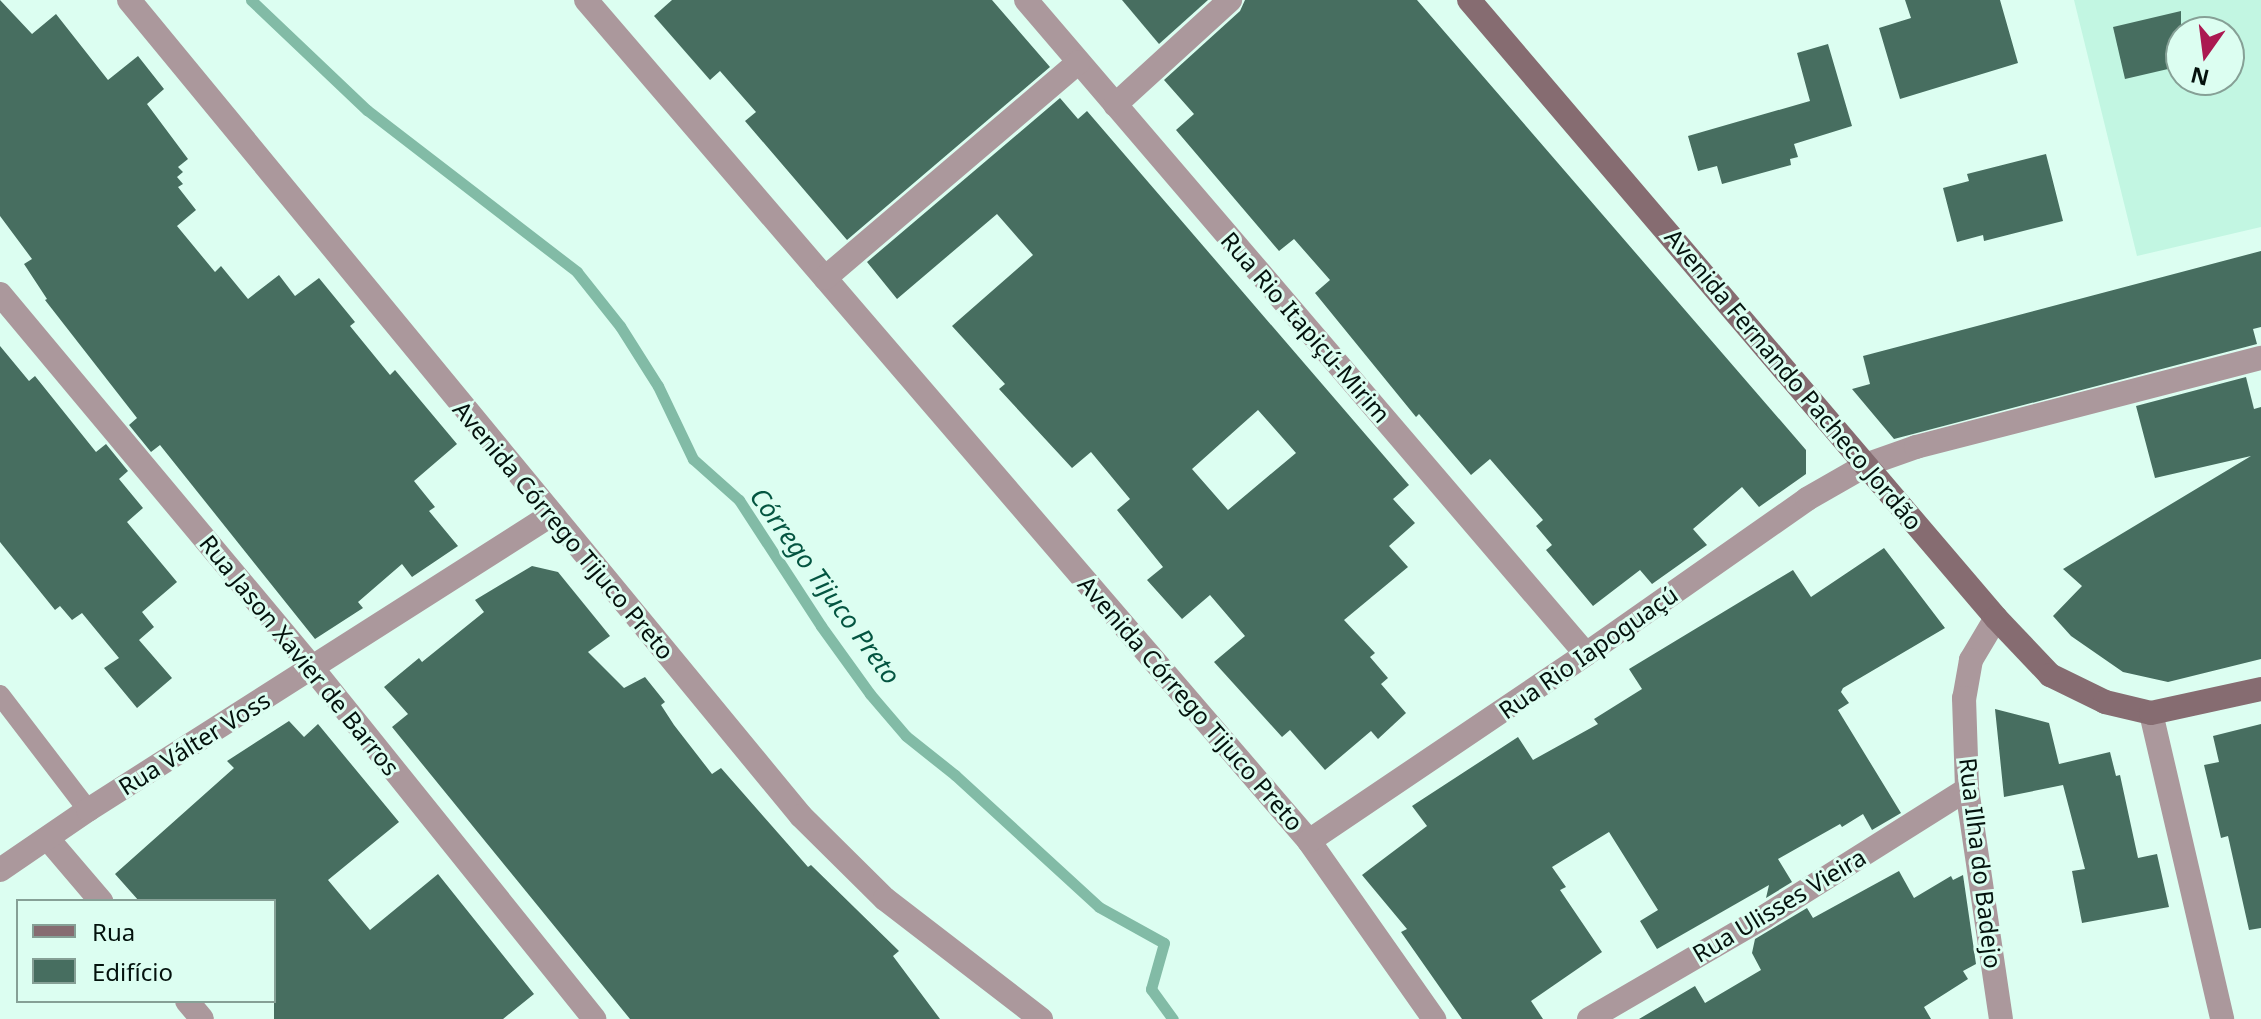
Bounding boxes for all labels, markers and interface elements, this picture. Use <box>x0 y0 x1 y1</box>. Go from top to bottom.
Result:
north arrow <box>2165 16 2245 96</box>
text: N <box>2187 61 2212 94</box>
street label: Avenida Fernando Pacheco Jordão <box>1659 222 1929 536</box>
street label: Rua Rio Itapiçú-Mirim <box>1215 226 1397 428</box>
street label: Avenida Córrego Tijuco Preto <box>448 395 680 665</box>
water label: Córrego Tijuco Preto <box>743 482 907 690</box>
street label: Rua Jason Xavier de Barros <box>194 529 406 781</box>
street label: Avenida Córrego Tijuco Preto <box>1072 570 1310 836</box>
street label: Rua Rio Iapoguaçú <box>1493 580 1683 724</box>
street label: Rua Válter Voss <box>113 685 275 801</box>
street label: Rua Ilha do Badejo <box>1954 756 2008 970</box>
street label: Rua Ulisses Vieira <box>1687 842 1871 968</box>
legend <box>16 899 276 1003</box>
text: Rua <box>92 915 135 948</box>
text: Edifício <box>92 955 173 988</box>

